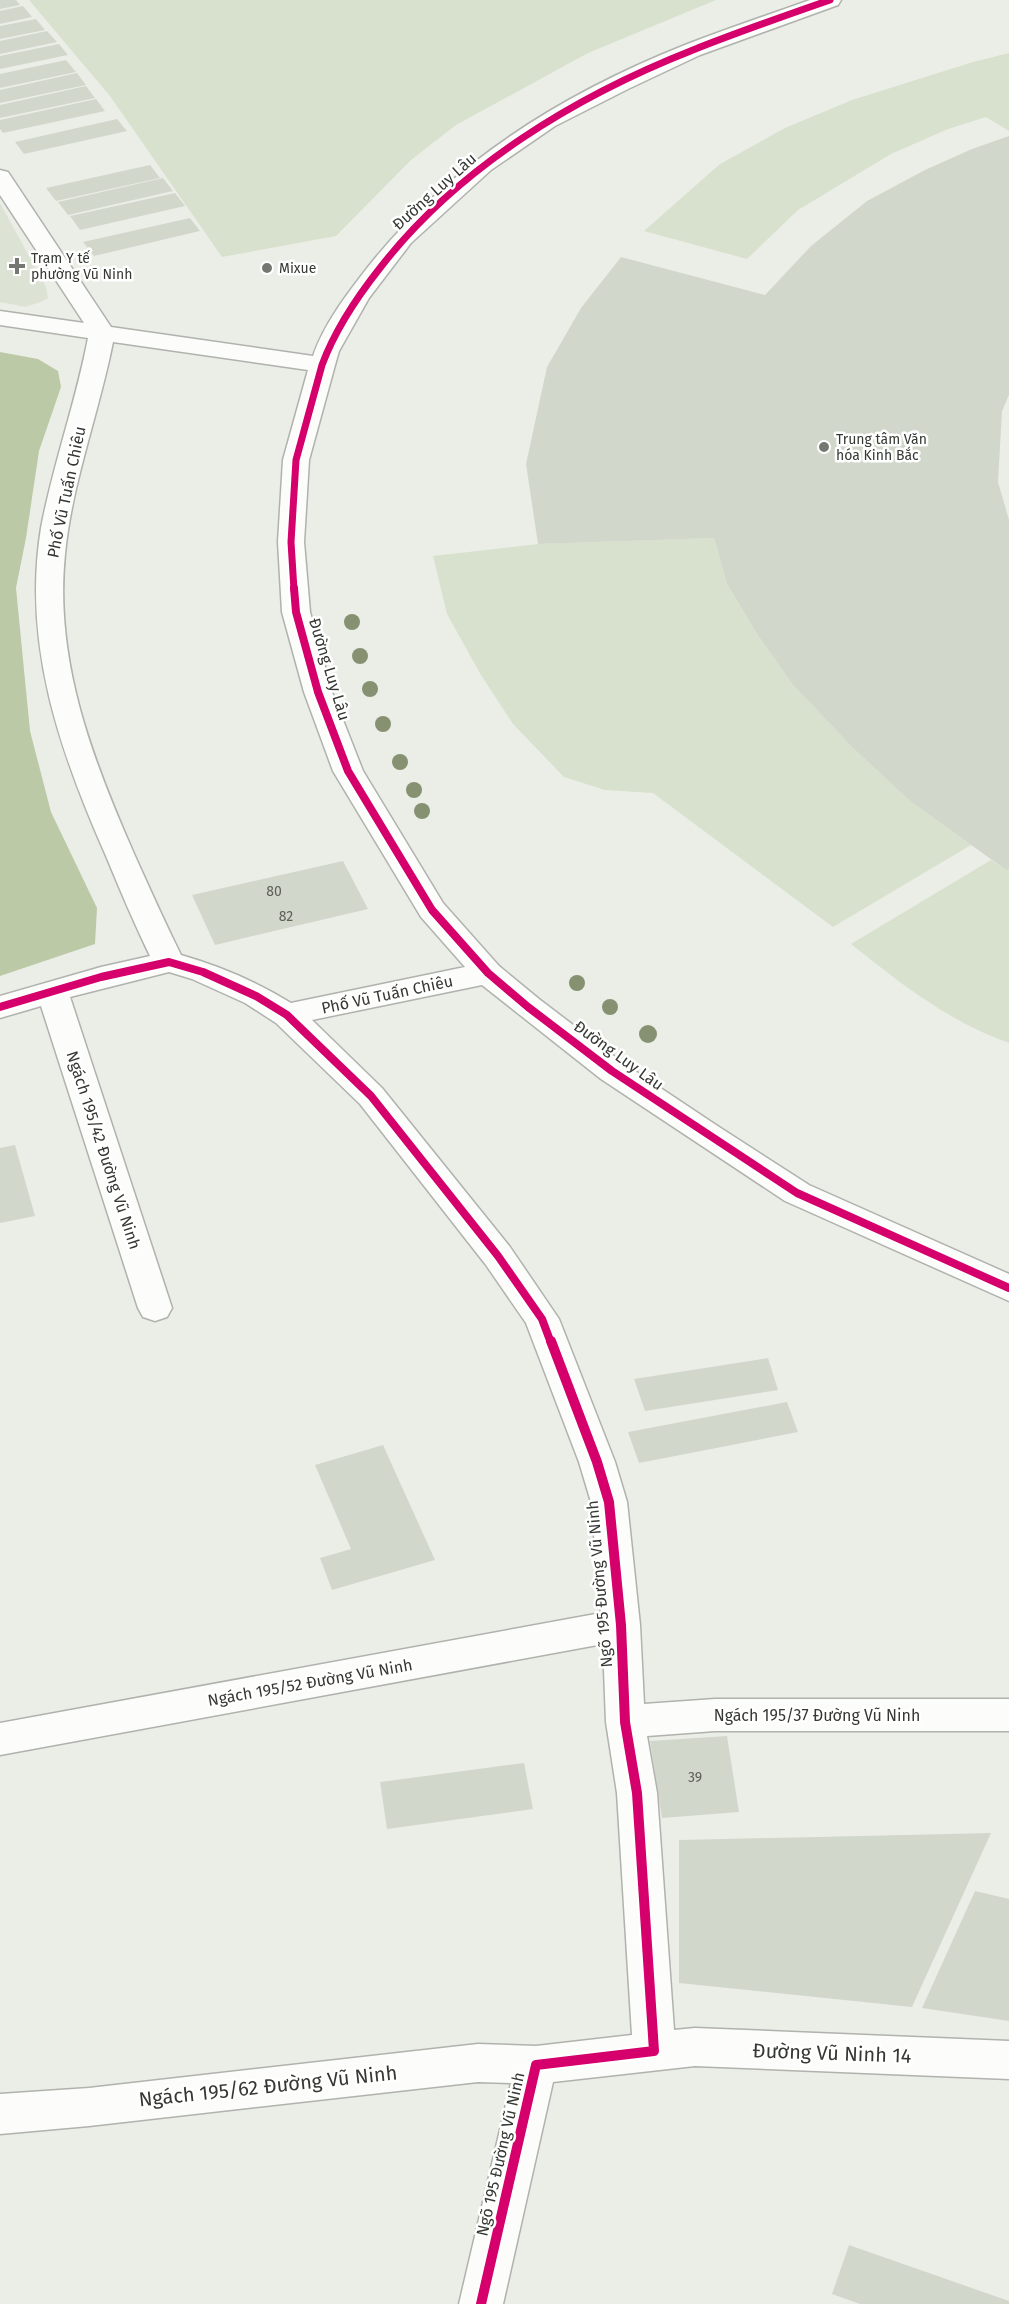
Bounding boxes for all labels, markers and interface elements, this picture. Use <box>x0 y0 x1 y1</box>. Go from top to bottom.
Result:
street label: Đường Luy Lâu <box>389 149 480 234</box>
place label: Trạm Y tế phường Vũ Ninh <box>31 249 132 283</box>
marker: Trạm Y tế phường Vũ Ninh <box>8 257 26 275</box>
place label: Mixue <box>279 260 316 277</box>
marker: Mixue <box>260 261 274 275</box>
street label: Phố Vũ Tuấn Chiêu <box>42 424 90 560</box>
place label: Trung tâm Văn hóa Kinh Bắc <box>836 431 927 464</box>
marker: Trung tâm Văn hóa Kinh Bắc <box>817 440 831 454</box>
street label: Đường Luy Lâu <box>305 616 354 723</box>
house number: 80 <box>266 883 282 900</box>
house number: 82 <box>279 908 293 925</box>
street label: Phố Vũ Tuấn Chiêu <box>319 970 455 1018</box>
street label: Đường Luy Lâu <box>570 1016 667 1094</box>
street label: Ngách 195/42 Đường Vũ Ninh <box>62 1049 145 1252</box>
street label: Ngõ 195 Đường Vũ Ninh <box>583 1500 616 1668</box>
street label: Ngách 195/52 Đường Vũ Ninh <box>206 1655 414 1710</box>
street label: Ngách 195/37 Đường Vũ Ninh <box>714 1706 920 1725</box>
house number: 39 <box>688 1769 702 1786</box>
street label: Đường Vũ Ninh 14 <box>752 2038 912 2068</box>
street label: Ngách 195/62 Đường Vũ Ninh <box>138 2060 398 2112</box>
street label: Ngõ 195 Đường Vũ Ninh <box>472 2070 529 2238</box>

